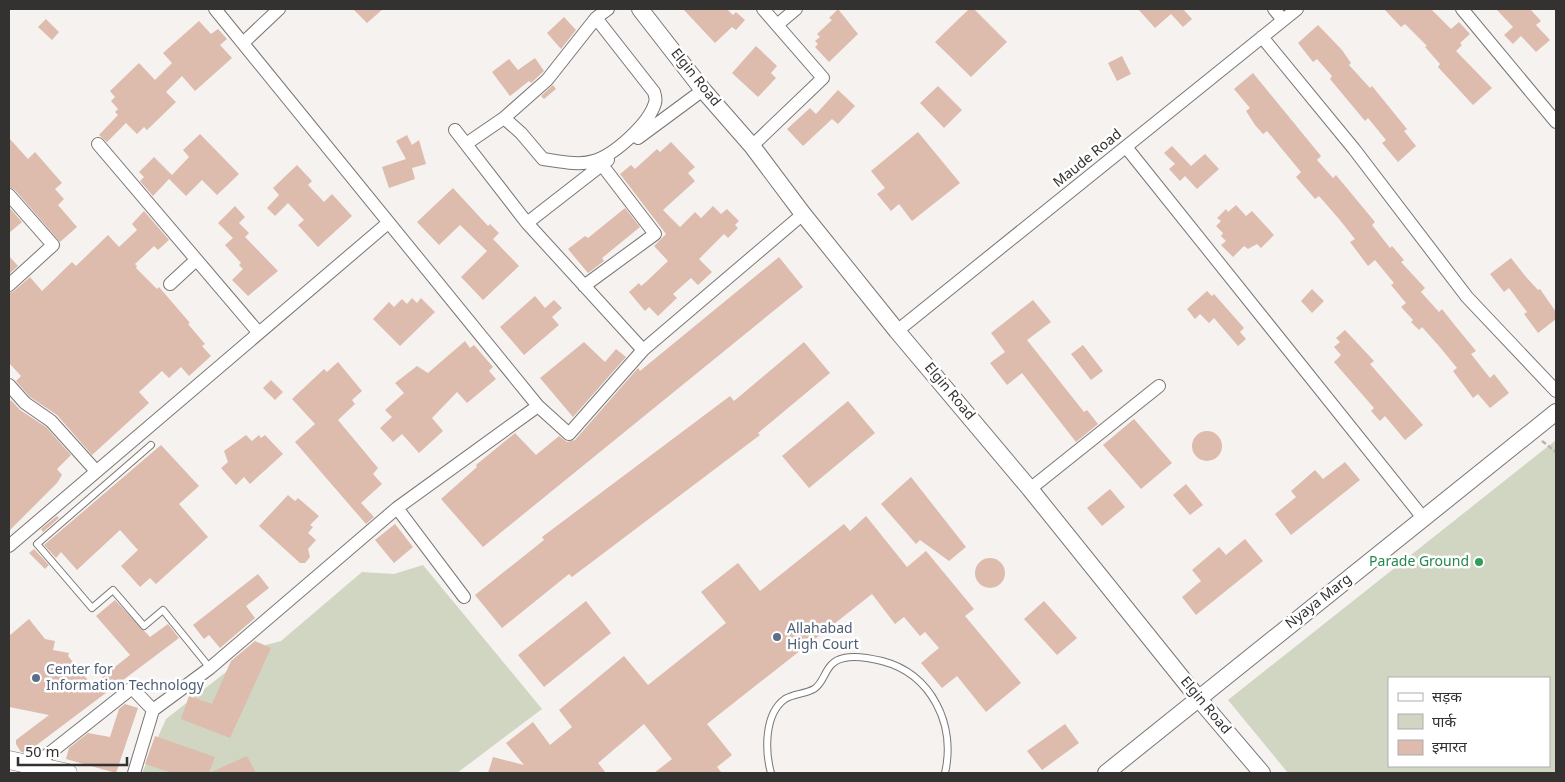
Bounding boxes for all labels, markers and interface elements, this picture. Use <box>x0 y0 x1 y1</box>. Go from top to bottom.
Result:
street label: Elgin Road <box>666 45 724 111</box>
street label: Maude Road <box>1050 126 1126 192</box>
street label: Elgin Road <box>919 359 979 425</box>
place label: Parade Ground <box>1369 553 1469 572</box>
marker: Parade Ground <box>1473 556 1485 568</box>
street label: Nyaya Marg <box>1282 570 1356 634</box>
place label: Allahabad High Court <box>787 620 859 655</box>
marker: Allahabad High Court <box>771 631 783 643</box>
place label: Center for Information Technology <box>46 661 205 696</box>
marker: Center for Information Technology <box>30 672 42 684</box>
street label: Elgin Road <box>1175 673 1235 739</box>
legend <box>1388 677 1550 767</box>
text: सड़क <box>1432 689 1462 708</box>
text: पार्क <box>1432 713 1456 733</box>
scale bar <box>18 734 126 766</box>
text: इमारत <box>1432 739 1467 758</box>
text: 50 m <box>25 744 59 763</box>

